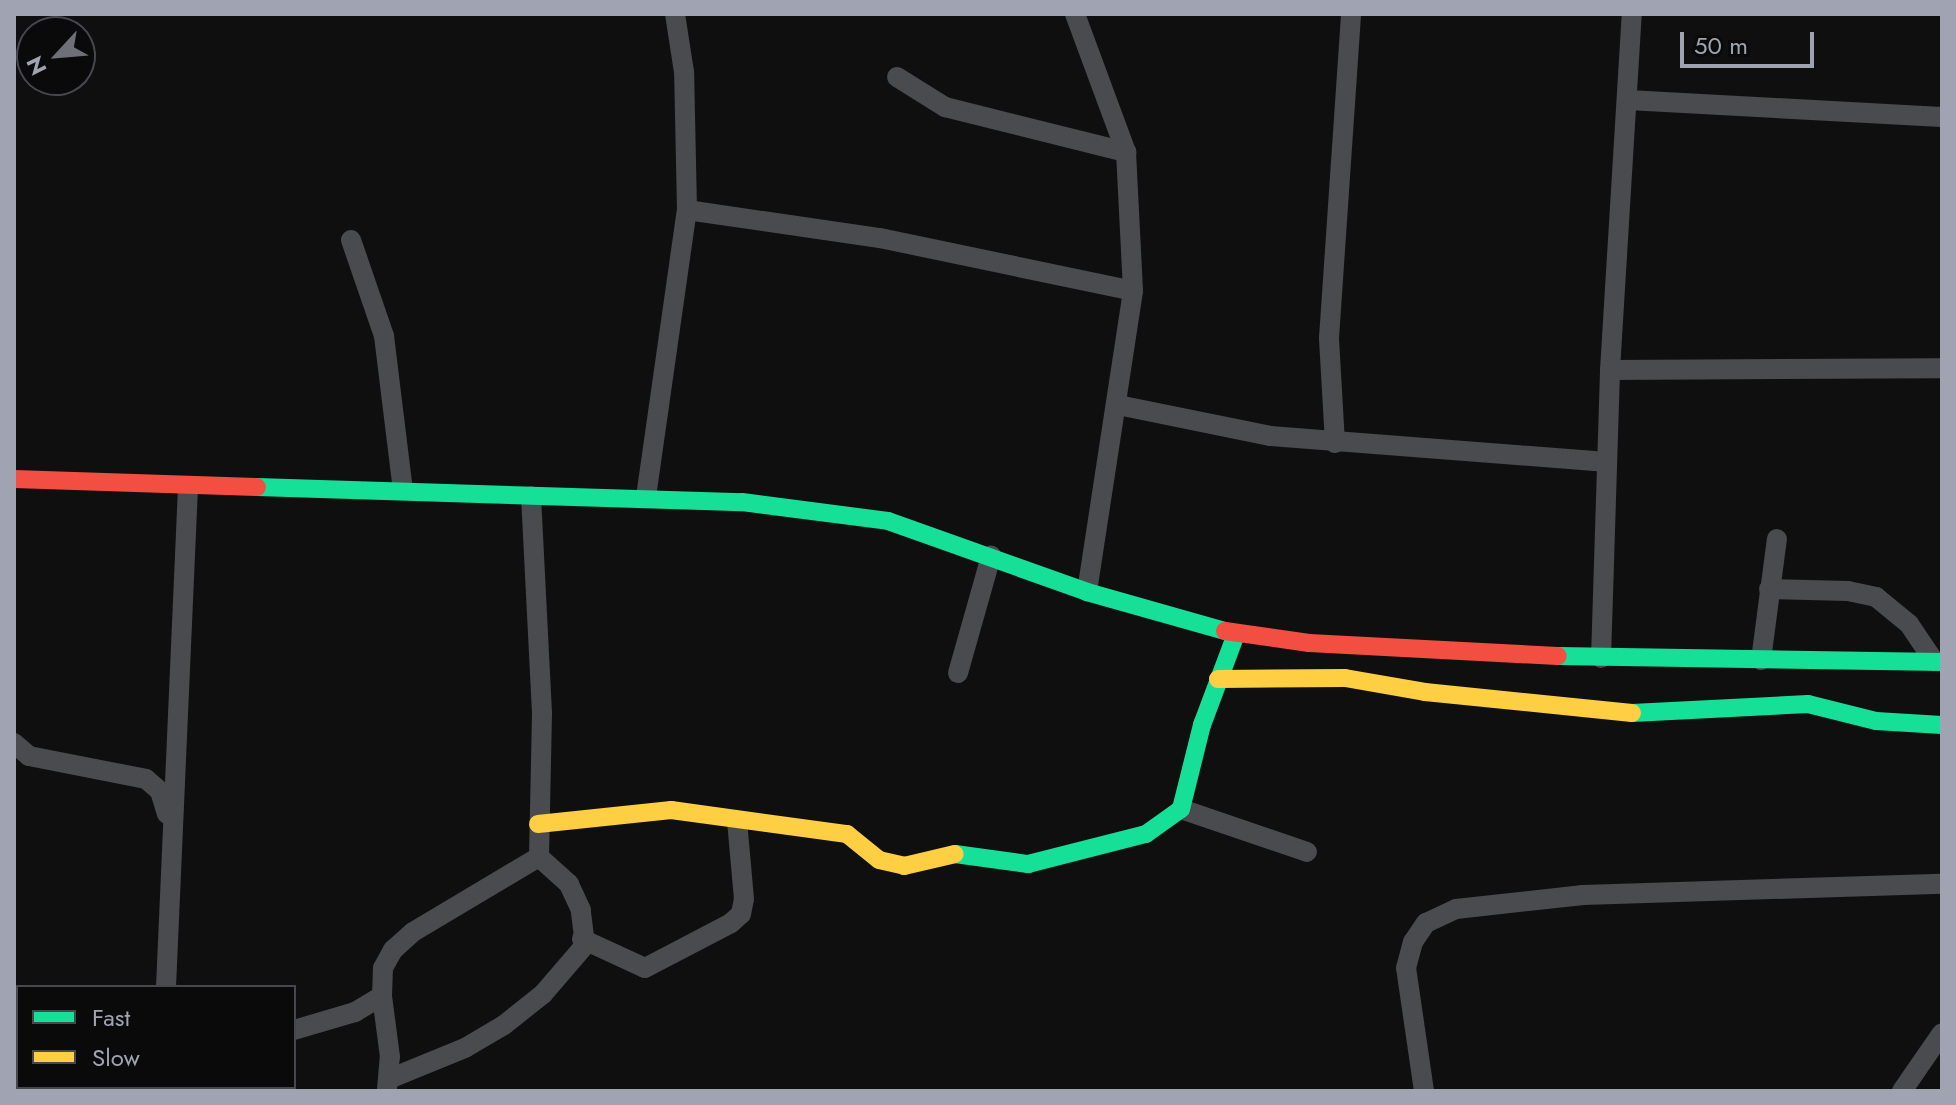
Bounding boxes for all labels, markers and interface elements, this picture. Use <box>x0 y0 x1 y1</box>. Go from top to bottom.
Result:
north arrow <box>16 16 96 96</box>
scale bar <box>1684 16 1818 66</box>
text: 50 m <box>1694 28 1748 63</box>
text: N <box>18 51 54 81</box>
legend <box>16 985 296 1089</box>
text: Fast <box>92 1000 130 1035</box>
text: Slow <box>92 1040 140 1075</box>

